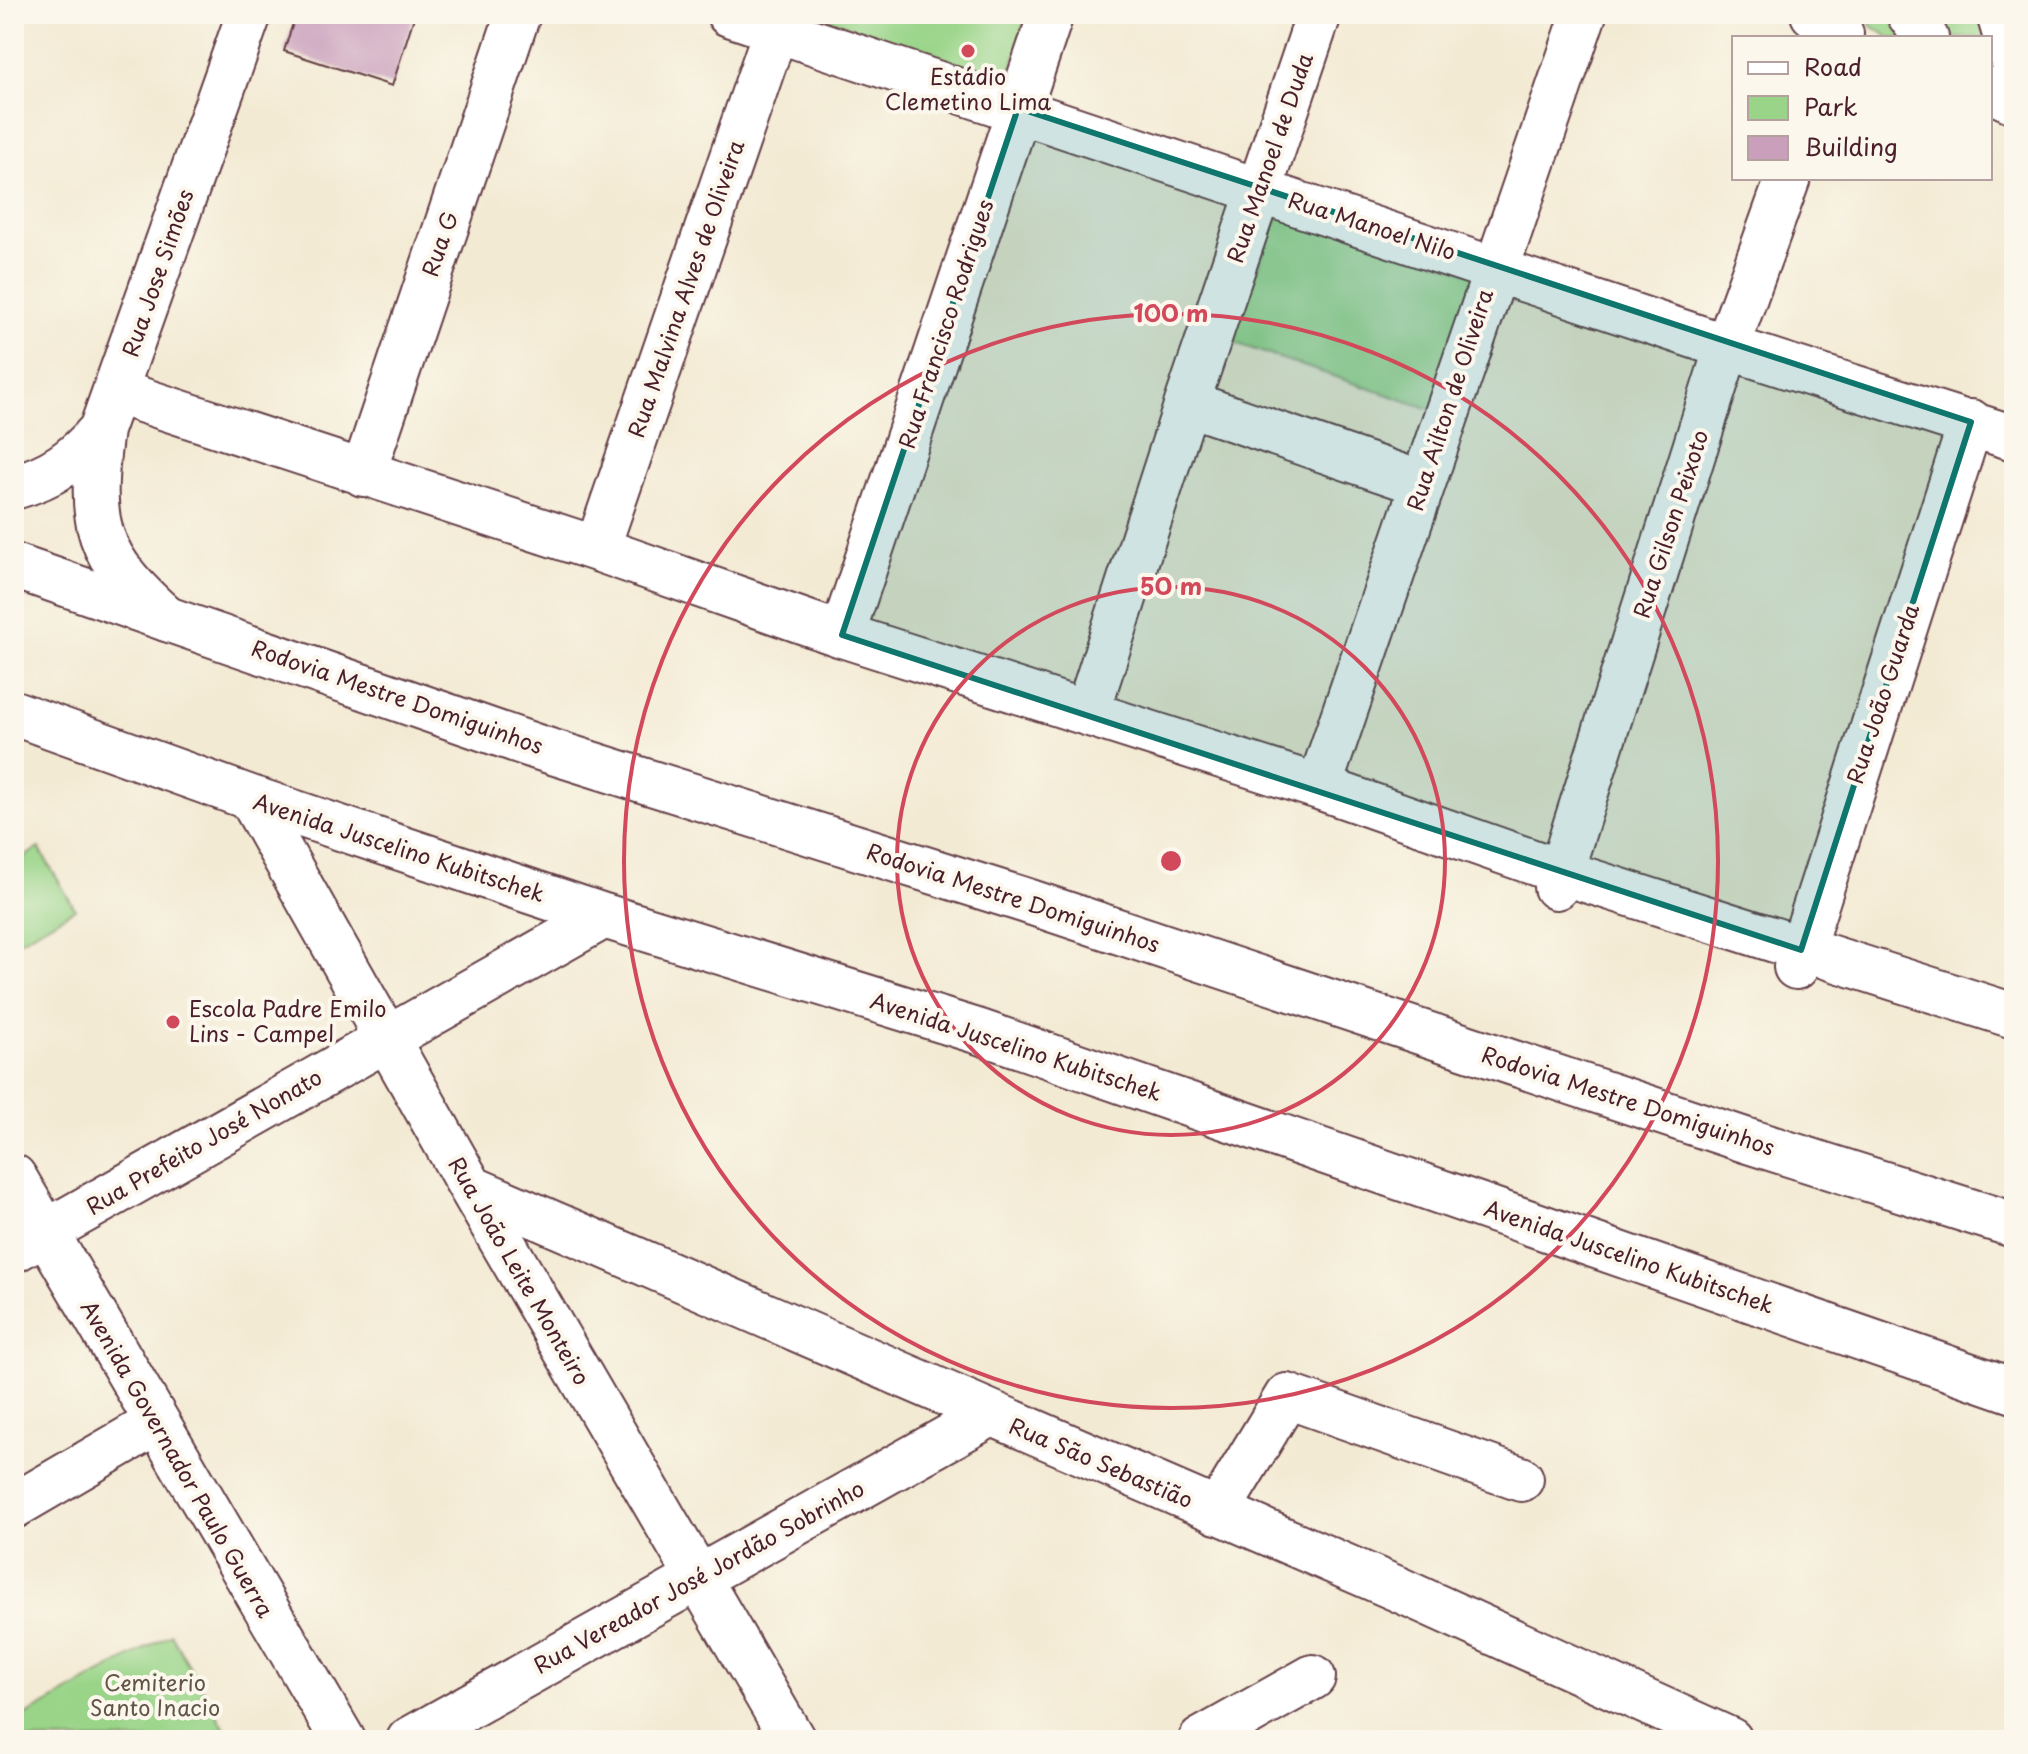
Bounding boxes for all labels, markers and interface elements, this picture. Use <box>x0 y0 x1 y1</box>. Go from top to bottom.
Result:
legend <box>1732 36 1992 180</box>
marker: Estádio Clemetino Lima <box>959 42 977 60</box>
street label: Rua Manoel de Duda <box>1217 47 1320 267</box>
text: Road <box>1804 48 1862 84</box>
place label: Estádio Clemetino Lima <box>885 59 1051 117</box>
text: Park <box>1804 88 1858 124</box>
text: Building <box>1804 128 1898 164</box>
street label: Rua Malvina Alves de Oliveira <box>618 135 751 442</box>
street label: Rua Manoel Nilo <box>1284 182 1461 267</box>
street label: Rua Jose Simões <box>112 184 201 361</box>
street label: Rua Francisco Rodrigues <box>889 195 1000 452</box>
street label: Rua G <box>412 206 465 281</box>
street label: Rua Ailton de Oliveira <box>1397 284 1500 515</box>
text: 100 m <box>1134 294 1208 330</box>
street label: Rua Gilson Peixoto <box>1624 425 1716 622</box>
text: 50 m <box>1140 567 1202 603</box>
street label: Rua João Guarda <box>1837 599 1926 788</box>
street label: Rodovia Mestre Domiguinhos <box>247 630 548 761</box>
street label: Avenida Juscelino Kubitschek <box>250 784 550 909</box>
street label: Rodovia Mestre Domiguinhos <box>863 833 1164 960</box>
centre of rings <box>1157 847 1185 875</box>
street label: Avenida Juscelino Kubitschek <box>867 983 1167 1108</box>
place label: Escola Padre Emilo Lins - Campel <box>189 991 386 1049</box>
marker: Escola Padre Emilo Lins - Campel <box>164 1013 182 1031</box>
street label: Rodovia Mestre Domiguinhos <box>1478 1036 1779 1163</box>
street label: Rua Prefeito José Nonato <box>79 1060 327 1222</box>
street label: Rua João Leite Monteiro <box>441 1150 599 1390</box>
street label: Avenida Juscelino Kubitschek <box>1480 1190 1779 1321</box>
street label: Avenida Governador Paulo Guerra <box>74 1293 283 1623</box>
street label: Rua São Sebastião <box>1005 1408 1199 1515</box>
street label: Rua Vereador José Jordão Sobrinho <box>527 1471 870 1681</box>
park label: Cemiterio Santo Inacio <box>90 1665 220 1723</box>

